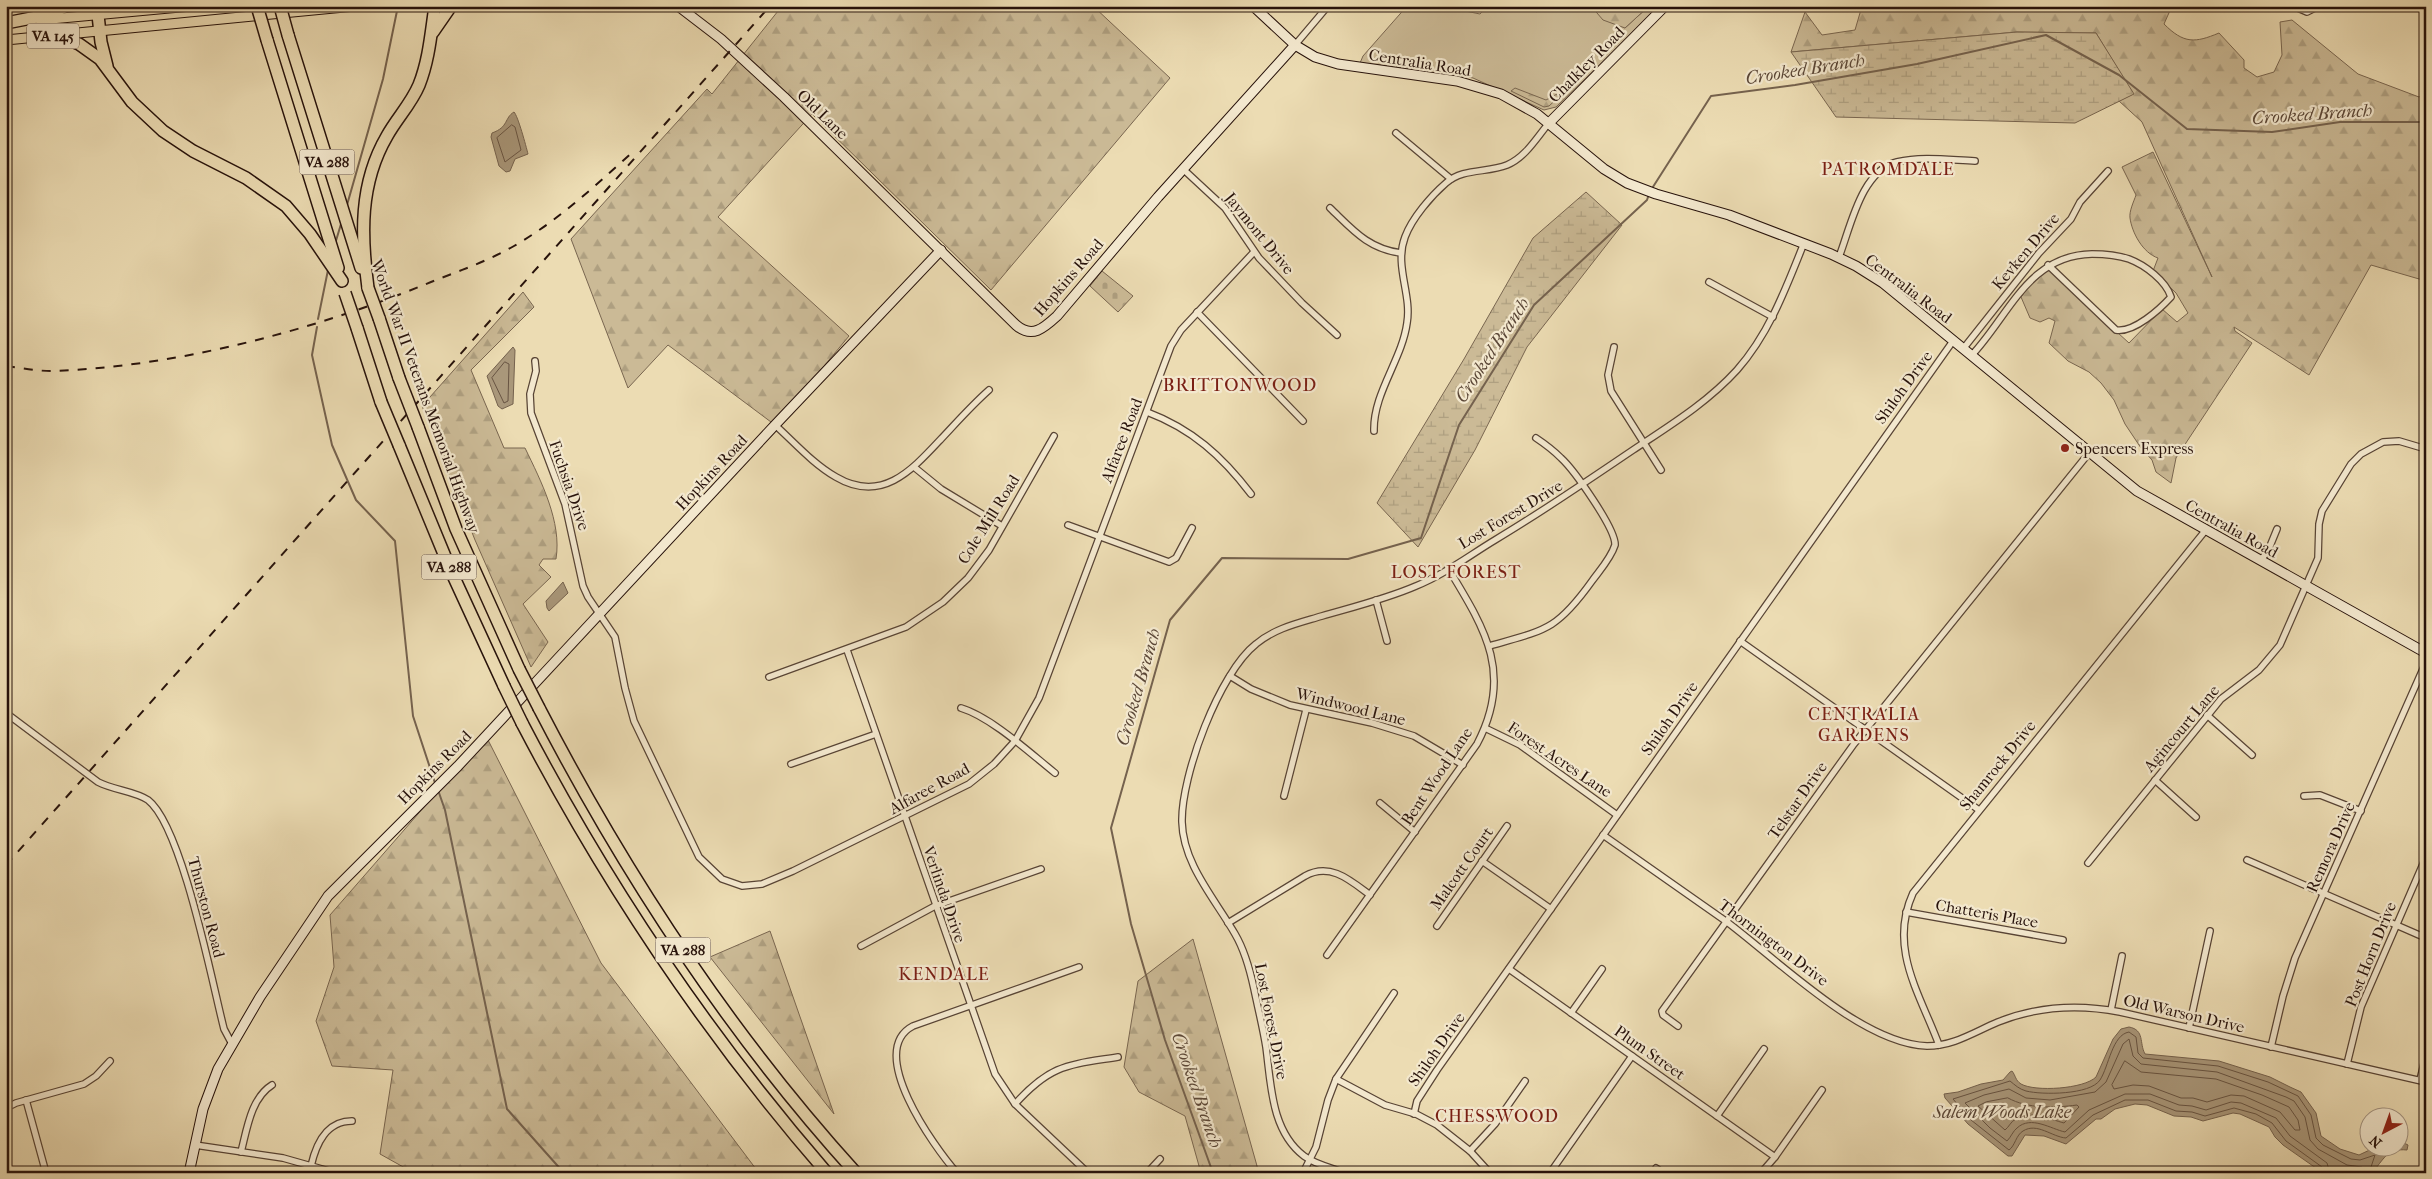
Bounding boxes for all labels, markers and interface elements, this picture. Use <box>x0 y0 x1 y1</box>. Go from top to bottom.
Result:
street label: Chalkley Road <box>1545 22 1628 106</box>
road number: VA 145 <box>27 24 79 48</box>
street label: Centralia Road <box>1367 45 1473 80</box>
water label: Crooked Branch <box>1744 50 1866 89</box>
street label: Old Lane <box>793 86 852 143</box>
water label: Crooked Branch <box>2251 100 2373 129</box>
road number: VA 288 <box>300 150 354 174</box>
district label: PATROMDALE <box>1821 159 1955 180</box>
street label: Jaymont Drive <box>1220 187 1298 278</box>
street label: Kevken Drive <box>1988 209 2063 294</box>
street label: Hopkins Road <box>1030 235 1107 320</box>
street label: Centralia Road <box>1862 250 1956 327</box>
street label: World War II Veterans Memorial Highway <box>367 256 484 536</box>
water label: Crooked Branch <box>1451 294 1534 407</box>
street label: Shiloh Drive <box>1871 347 1936 428</box>
district label: BRITTONWOOD <box>1163 375 1317 396</box>
street label: Alfaree Road <box>1096 395 1146 486</box>
street label: Hopkins Road <box>672 430 751 514</box>
street label: Fuchsia Drive <box>545 438 594 533</box>
place label: Spencers Express <box>2075 439 2193 458</box>
marker: Spencers Express <box>2059 442 2071 454</box>
street label: Cole Mill Road <box>953 471 1024 567</box>
street label: Lost Forest Drive <box>1455 476 1566 553</box>
street label: Centralia Road <box>2182 495 2282 562</box>
road number: VA 288 <box>422 554 476 580</box>
district label: LOST FOREST <box>1391 562 1521 583</box>
water label: Crooked Branch <box>1112 626 1165 748</box>
street label: Shiloh Drive <box>1637 678 1702 759</box>
street label: Agincourt Lane <box>2139 681 2223 776</box>
street label: Windwood Lane <box>1293 683 1408 729</box>
district label: CENTRALIA GARDENS <box>1808 704 1920 746</box>
street label: Shamrock Drive <box>1955 716 2040 814</box>
street label: Forest Acres Lane <box>1504 717 1616 801</box>
street label: Bent Wood Lane <box>1397 724 1476 829</box>
street label: Hopkins Road <box>394 726 475 808</box>
street label: Alfaree Road <box>885 758 973 819</box>
street label: Telstar Drive <box>1764 758 1831 843</box>
street label: Remora Drive <box>2302 799 2359 895</box>
street label: Malcott Court <box>1426 823 1497 913</box>
street label: Verlinda Drive <box>919 842 970 945</box>
street label: Thurston Road <box>184 855 229 960</box>
street label: Thornington Drive <box>1715 895 1832 990</box>
street label: Chatteris Place <box>1934 895 2040 932</box>
street label: Post Horn Drive <box>2341 899 2400 1009</box>
road number: VA 288 <box>656 938 710 962</box>
street label: Lost Forest Drive <box>1251 961 1292 1081</box>
district label: KENDALE <box>898 964 990 985</box>
street label: Old Warson Drive <box>2121 990 2246 1037</box>
street label: Shiloh Drive <box>1404 1009 1469 1090</box>
street label: Plum Street <box>1611 1021 1689 1084</box>
water label: Crooked Branch <box>1167 1030 1226 1151</box>
water label: Salem Woods Lake <box>1932 1102 2072 1123</box>
district label: CHESSWOOD <box>1435 1106 1559 1127</box>
north arrow <box>2360 1106 2410 1156</box>
text: N <box>2366 1131 2385 1151</box>

